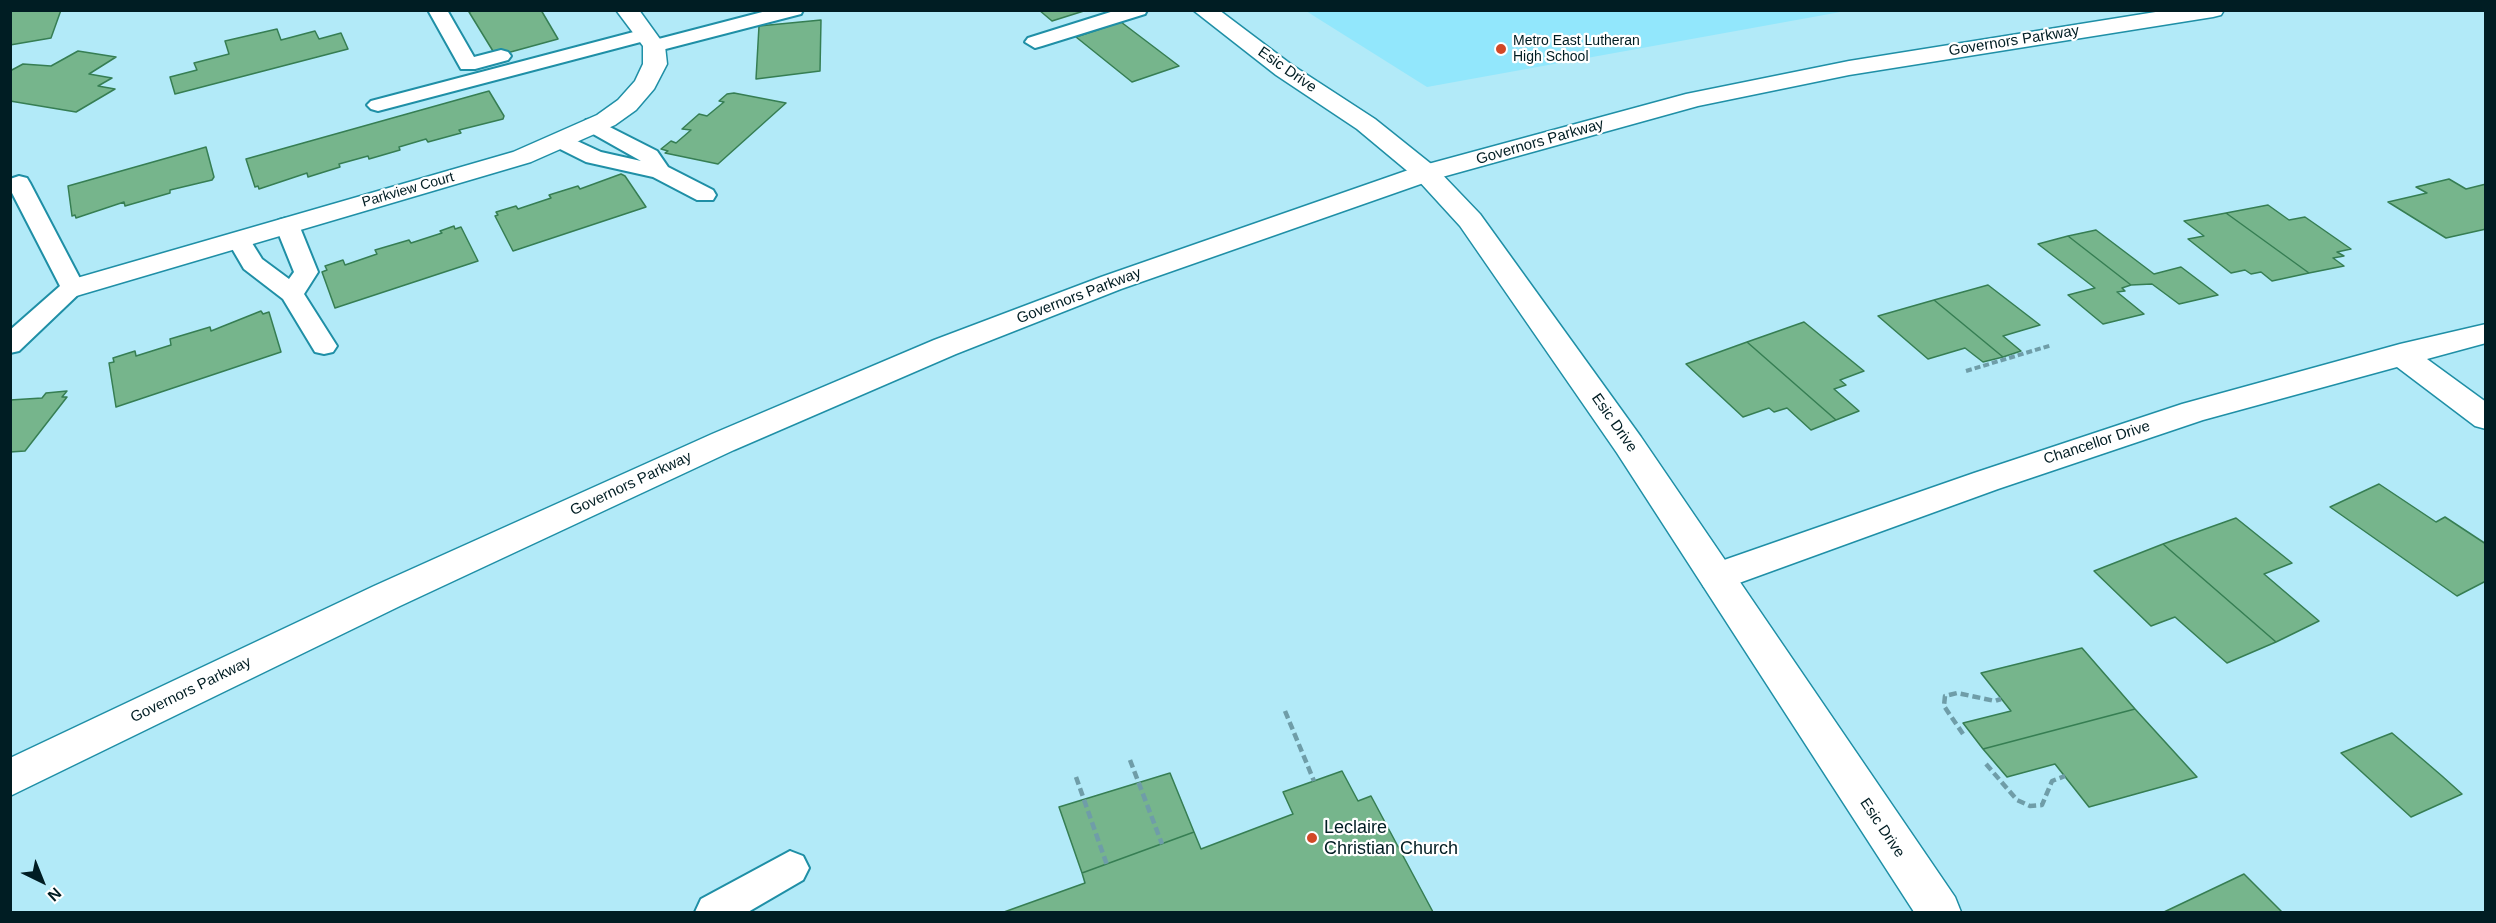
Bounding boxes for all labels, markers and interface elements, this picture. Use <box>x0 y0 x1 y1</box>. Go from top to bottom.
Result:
street label: Governors Parkway <box>1948 22 2080 60</box>
place label: Metro East Lutheran High School <box>1513 33 1640 66</box>
marker: Metro East Lutheran High School <box>1494 42 1508 56</box>
street label: Esic Drive <box>1254 43 1320 97</box>
street label: Governors Parkway <box>1474 115 1606 169</box>
street label: Parkview Court <box>360 169 456 211</box>
street label: Governors Parkway <box>1014 264 1144 328</box>
street label: Esic Drive <box>1587 390 1641 456</box>
street label: Chancellor Drive <box>2041 417 2153 469</box>
street label: Governors Parkway <box>568 448 694 520</box>
street label: Governors Parkway <box>128 653 254 727</box>
street label: Esic Drive <box>1856 795 1908 861</box>
place label: Leclaire Christian Church <box>1324 817 1458 860</box>
marker: Leclaire Christian Church <box>1305 831 1319 845</box>
north arrow <box>12 851 72 911</box>
text: N <box>45 884 65 905</box>

